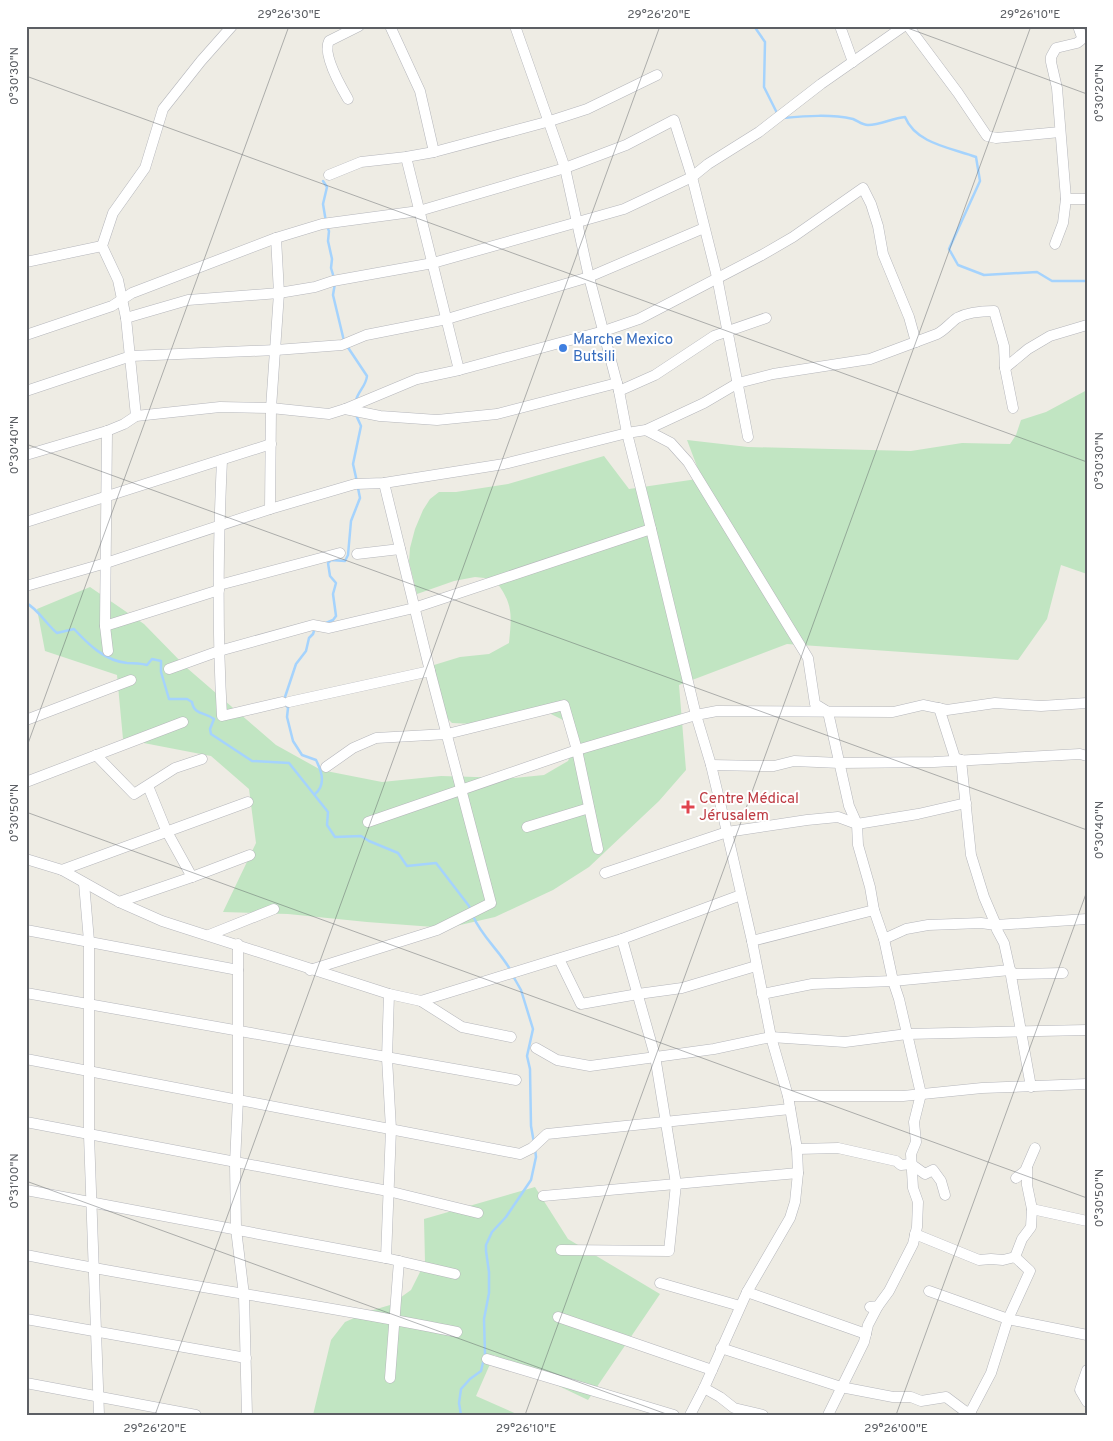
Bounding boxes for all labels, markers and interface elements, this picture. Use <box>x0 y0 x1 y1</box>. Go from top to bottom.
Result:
text: 29°26'30"E <box>257 7 321 23</box>
text: 29°26'20"E <box>627 7 691 23</box>
text: 29°26'10"E <box>1000 7 1060 23</box>
text: 0°30'30"N <box>7 47 23 105</box>
text: 0°30'20"N <box>1092 64 1108 122</box>
place label: Marche Mexico Butsili <box>573 331 673 367</box>
marker: Marche Mexico Butsili <box>557 342 569 354</box>
text: 0°30'40"N <box>7 416 23 474</box>
text: 0°30'30"N <box>1092 432 1108 490</box>
text: 0°30'50"N <box>7 784 23 842</box>
place label: Centre Médical Jérusalem <box>699 790 799 826</box>
marker: Centre Médical Jérusalem <box>681 800 695 814</box>
text: 0°30'40"N <box>1092 801 1108 859</box>
text: 0°31'00"N <box>7 1153 23 1209</box>
text: 0°30'50"N <box>1092 1169 1108 1227</box>
text: 29°26'20"E <box>123 1421 187 1437</box>
text: 29°26'10"E <box>496 1421 556 1437</box>
text: 29°26'00"E <box>864 1421 928 1437</box>

